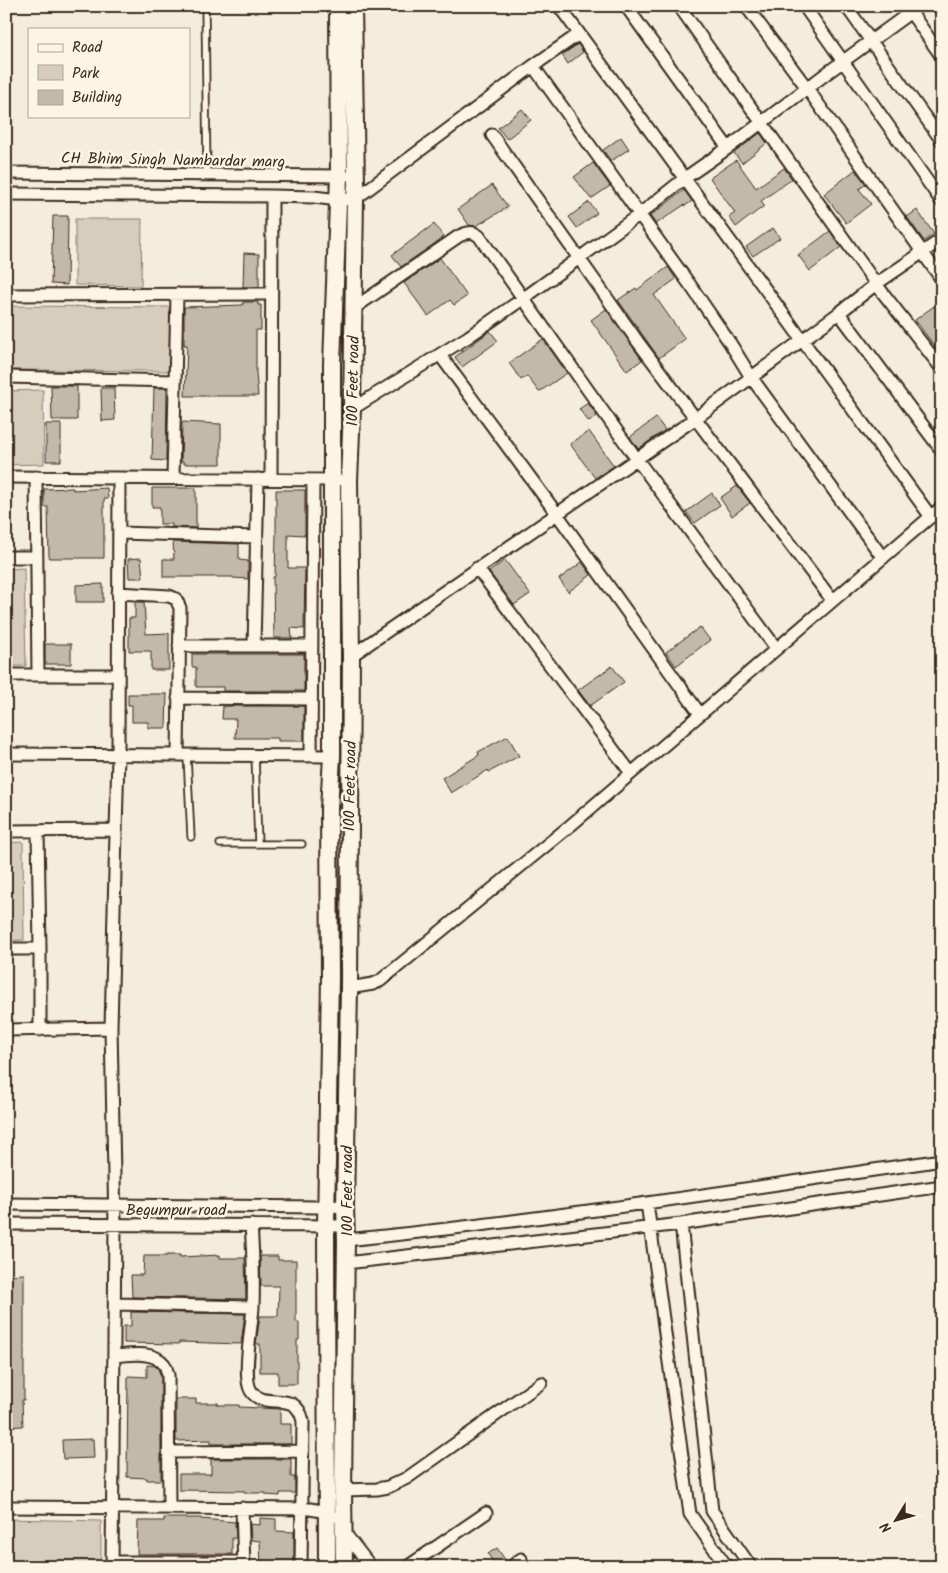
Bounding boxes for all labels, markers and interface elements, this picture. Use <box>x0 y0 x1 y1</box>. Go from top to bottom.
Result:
legend <box>28 28 190 118</box>
text: Road <box>72 36 103 60</box>
text: Park <box>72 62 100 86</box>
text: Building <box>72 86 122 110</box>
street label: CH Bhim Singh Nambardar marg <box>61 146 285 175</box>
street label: 100 Feet road <box>340 334 367 427</box>
street label: 100 Feet road <box>337 739 364 832</box>
street label: 100 Feet road <box>335 1145 360 1236</box>
street label: Begumpur road <box>126 1198 227 1223</box>
north arrow <box>870 1496 920 1546</box>
text: N <box>875 1517 898 1537</box>

